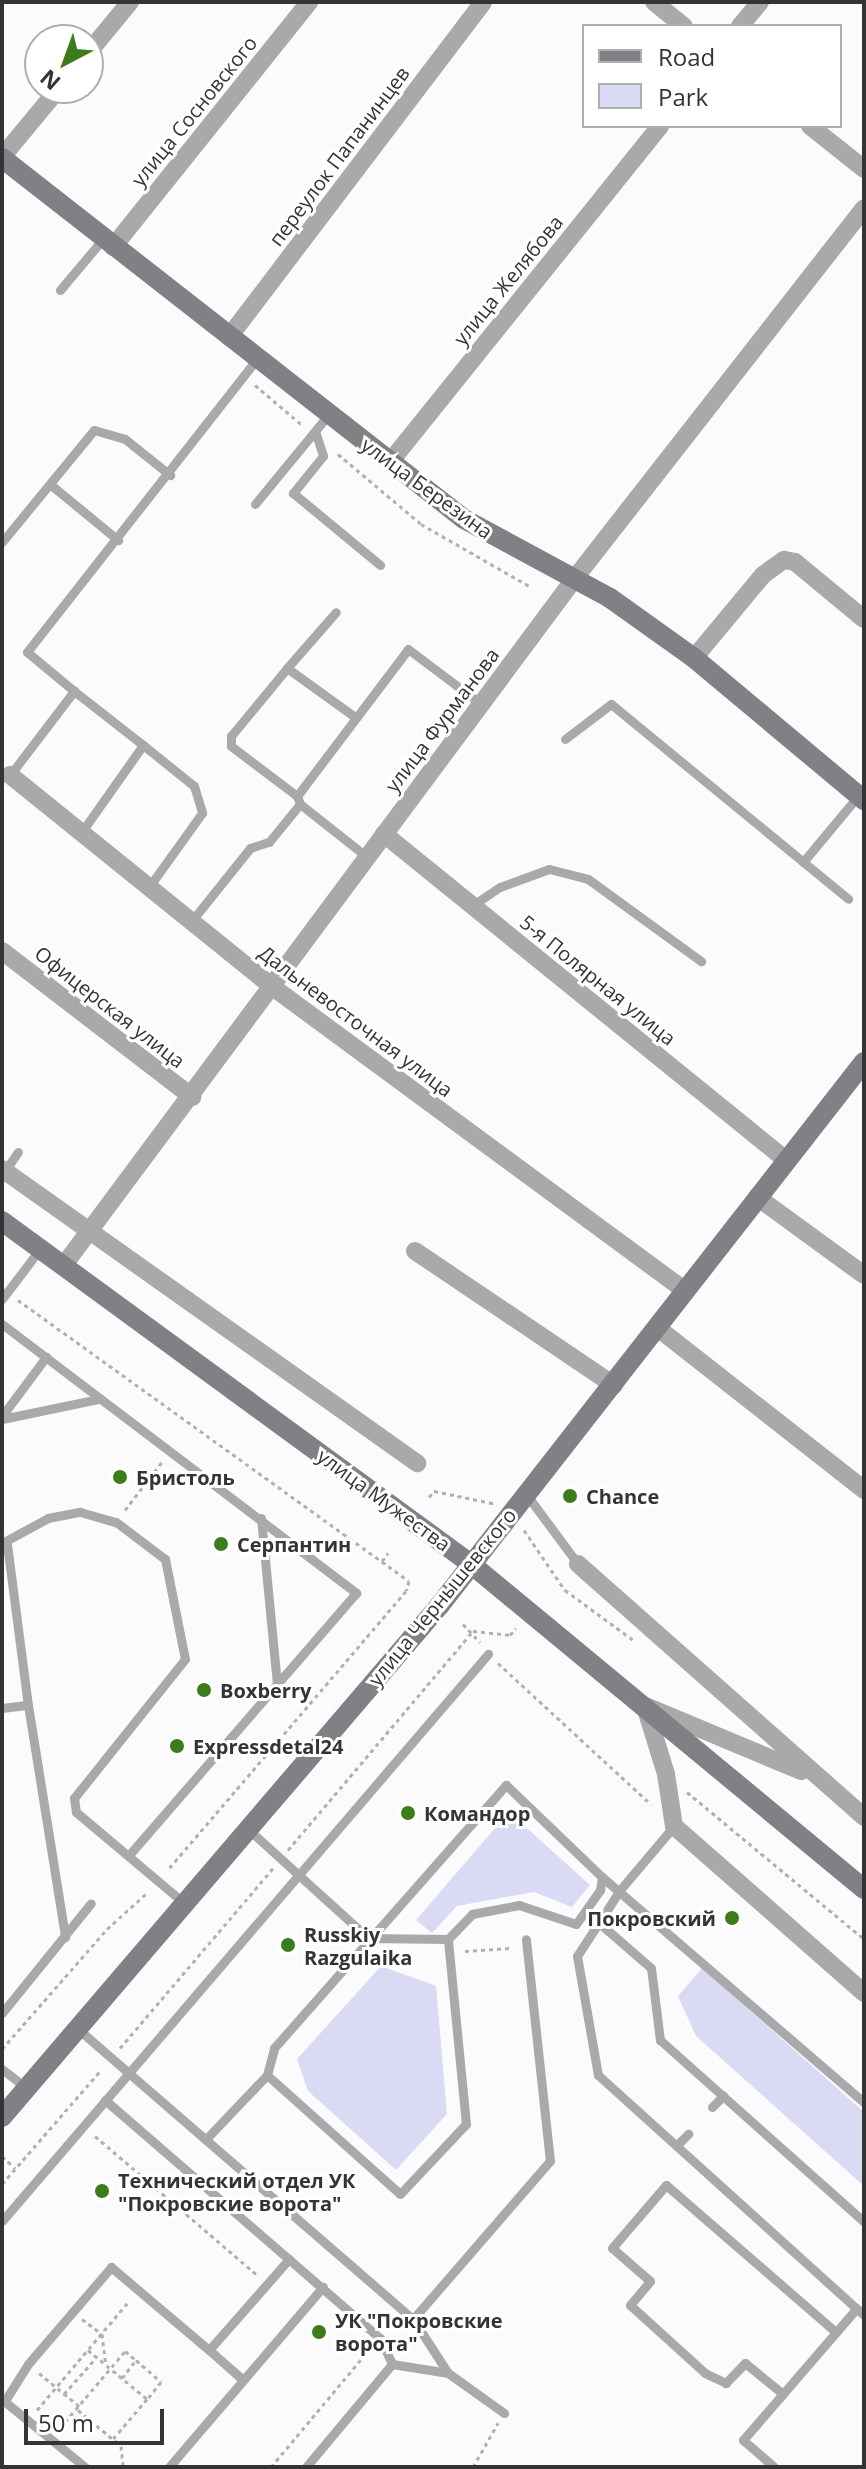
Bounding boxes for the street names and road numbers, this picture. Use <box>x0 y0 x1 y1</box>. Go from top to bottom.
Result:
street label: улица Сосновского <box>126 31 262 191</box>
street label: переулок Папанинцев <box>264 61 414 251</box>
street label: улица Желябова <box>448 210 568 350</box>
street label: улица Березина <box>357 432 497 544</box>
street label: улица Фурманова <box>380 643 504 797</box>
street label: 5-я Полярная улица <box>515 910 681 1050</box>
street label: Дальневосточная улица <box>254 940 458 1102</box>
street label: Офицерская улица <box>30 941 190 1073</box>
street label: улица Мужества <box>313 1444 455 1556</box>
street label: улица Чернышевского <box>363 1503 521 1691</box>

